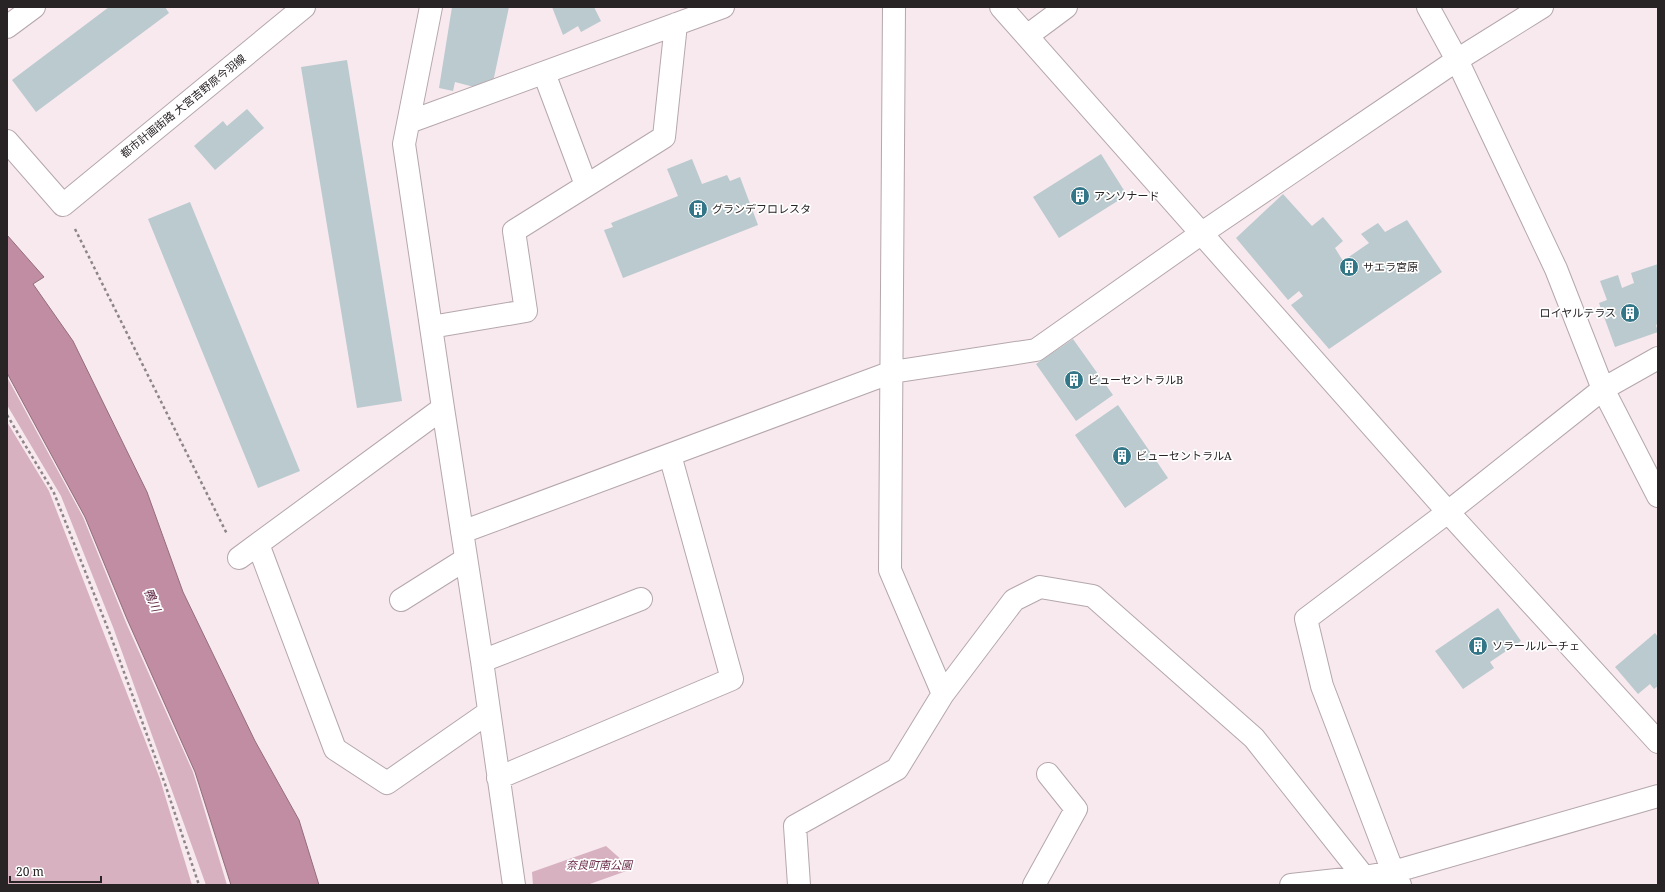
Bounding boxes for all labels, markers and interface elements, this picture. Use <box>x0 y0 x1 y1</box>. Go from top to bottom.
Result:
street label: 都市計画街路 大宮吉野原今羽線 <box>117 50 248 161</box>
building icon: アンソナード <box>1069 185 1091 207</box>
place label: アンソナード <box>1094 188 1160 203</box>
building icon: グランデフロレスタ <box>687 198 709 220</box>
place label: グランデフロレスタ <box>712 201 811 216</box>
building icon: サエラ宮原 <box>1338 256 1360 278</box>
place label: サエラ宮原 <box>1363 259 1418 274</box>
building icon: ロイヤルテラス <box>1619 302 1641 324</box>
place label: ロイヤルテラス <box>1540 305 1616 320</box>
building icon: ビューセントラルB <box>1063 369 1085 391</box>
place label: ビューセントラルB <box>1088 372 1183 387</box>
building icon: ビューセントラルA <box>1111 445 1133 467</box>
place label: ビューセントラルA <box>1136 448 1232 463</box>
water label: 鴨川 <box>140 585 166 616</box>
building icon: ソラールルーチェ <box>1467 635 1489 657</box>
place label: ソラールルーチェ <box>1492 638 1580 653</box>
park label: 奈良町南公園 <box>566 857 634 872</box>
scale bar <box>10 858 101 884</box>
text: 20 m <box>16 863 44 880</box>

